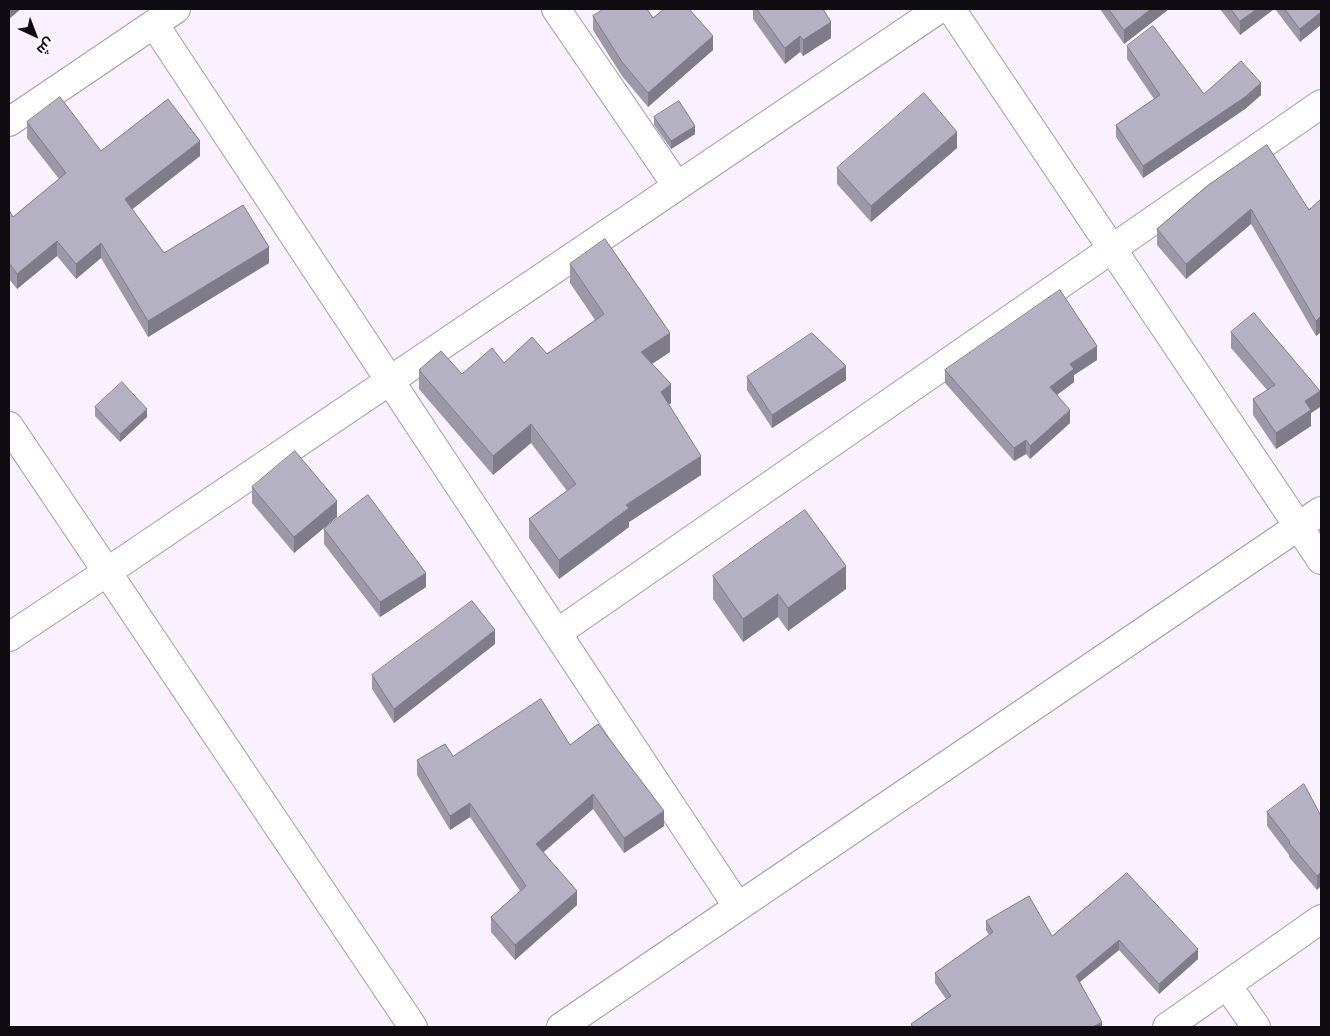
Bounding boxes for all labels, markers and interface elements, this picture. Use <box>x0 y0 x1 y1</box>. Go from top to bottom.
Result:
north arrow <box>10 10 60 60</box>
text: ش <box>33 34 58 59</box>

